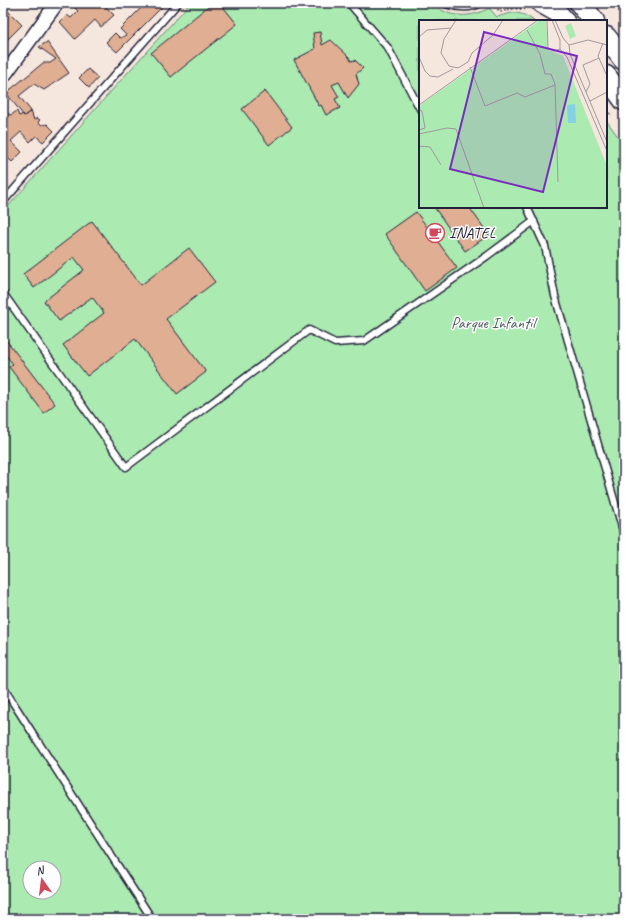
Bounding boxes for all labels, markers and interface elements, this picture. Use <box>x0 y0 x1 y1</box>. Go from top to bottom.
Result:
inset map <box>419 20 607 208</box>
cafe icon: INATEL <box>424 222 446 244</box>
place label: INATEL <box>449 223 495 243</box>
park label: Parque Infantil <box>451 313 538 333</box>
north arrow <box>22 860 62 900</box>
text: N <box>35 862 47 878</box>

